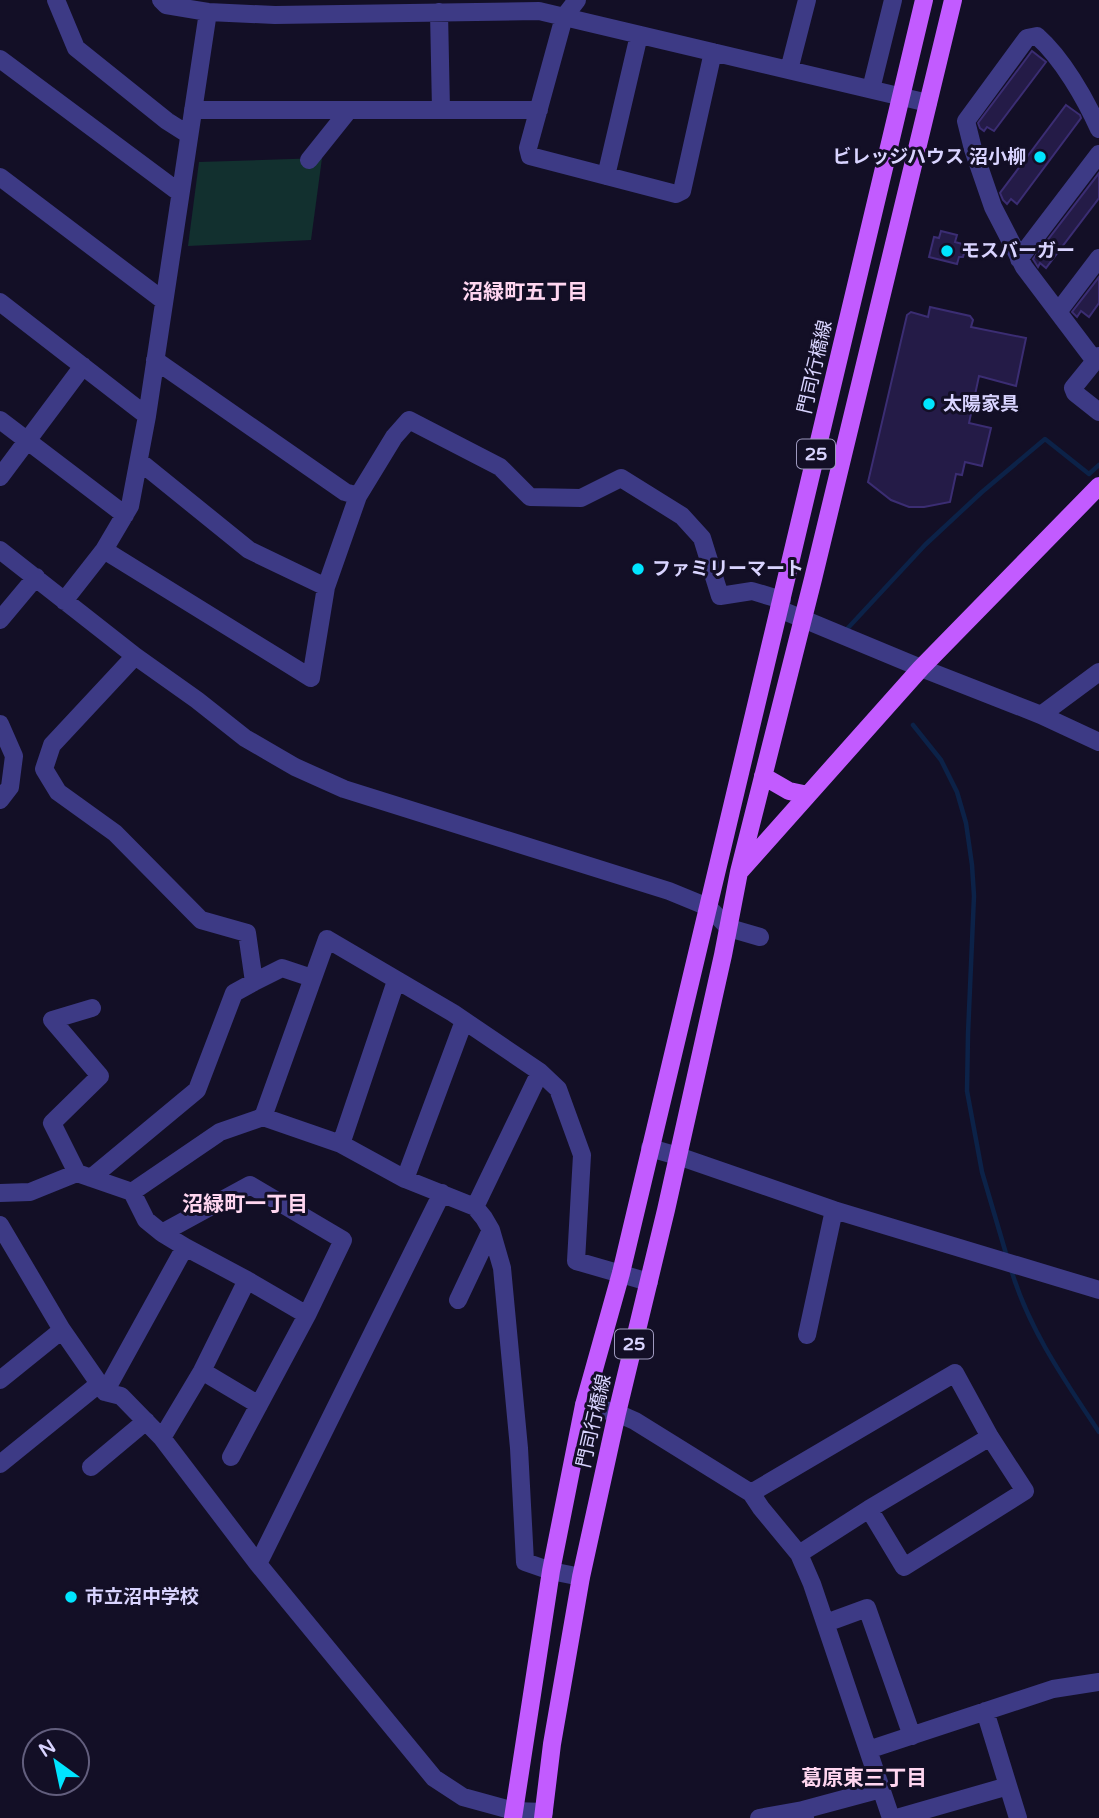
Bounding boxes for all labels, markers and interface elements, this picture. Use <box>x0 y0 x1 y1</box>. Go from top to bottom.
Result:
place label: ビレッジハウス 沼小柳 <box>832 146 1026 168</box>
marker: ビレッジハウス 沼小柳 <box>1032 149 1048 165</box>
place label: モスバーガー <box>961 240 1075 262</box>
marker: モスバーガー <box>939 243 955 259</box>
district label: 沼緑町五丁目 <box>462 280 588 305</box>
street label: 門司行橋線 <box>794 318 836 416</box>
place label: 太陽家具 <box>943 393 1019 415</box>
marker: 太陽家具 <box>921 396 937 412</box>
road number: 25 <box>797 440 835 468</box>
place label: ファミリーマート <box>652 558 804 580</box>
marker: ファミリーマート <box>630 561 646 577</box>
district label: 沼緑町一丁目 <box>182 1192 308 1217</box>
road number: 25 <box>615 1330 653 1358</box>
street label: 門司行橋線 <box>573 1372 615 1470</box>
place label: 市立沼中学校 <box>85 1586 199 1608</box>
marker: 市立沼中学校 <box>63 1589 79 1605</box>
north arrow <box>21 1727 91 1797</box>
text: N <box>35 1735 60 1762</box>
district label: 葛原東三丁目 <box>801 1766 927 1791</box>

